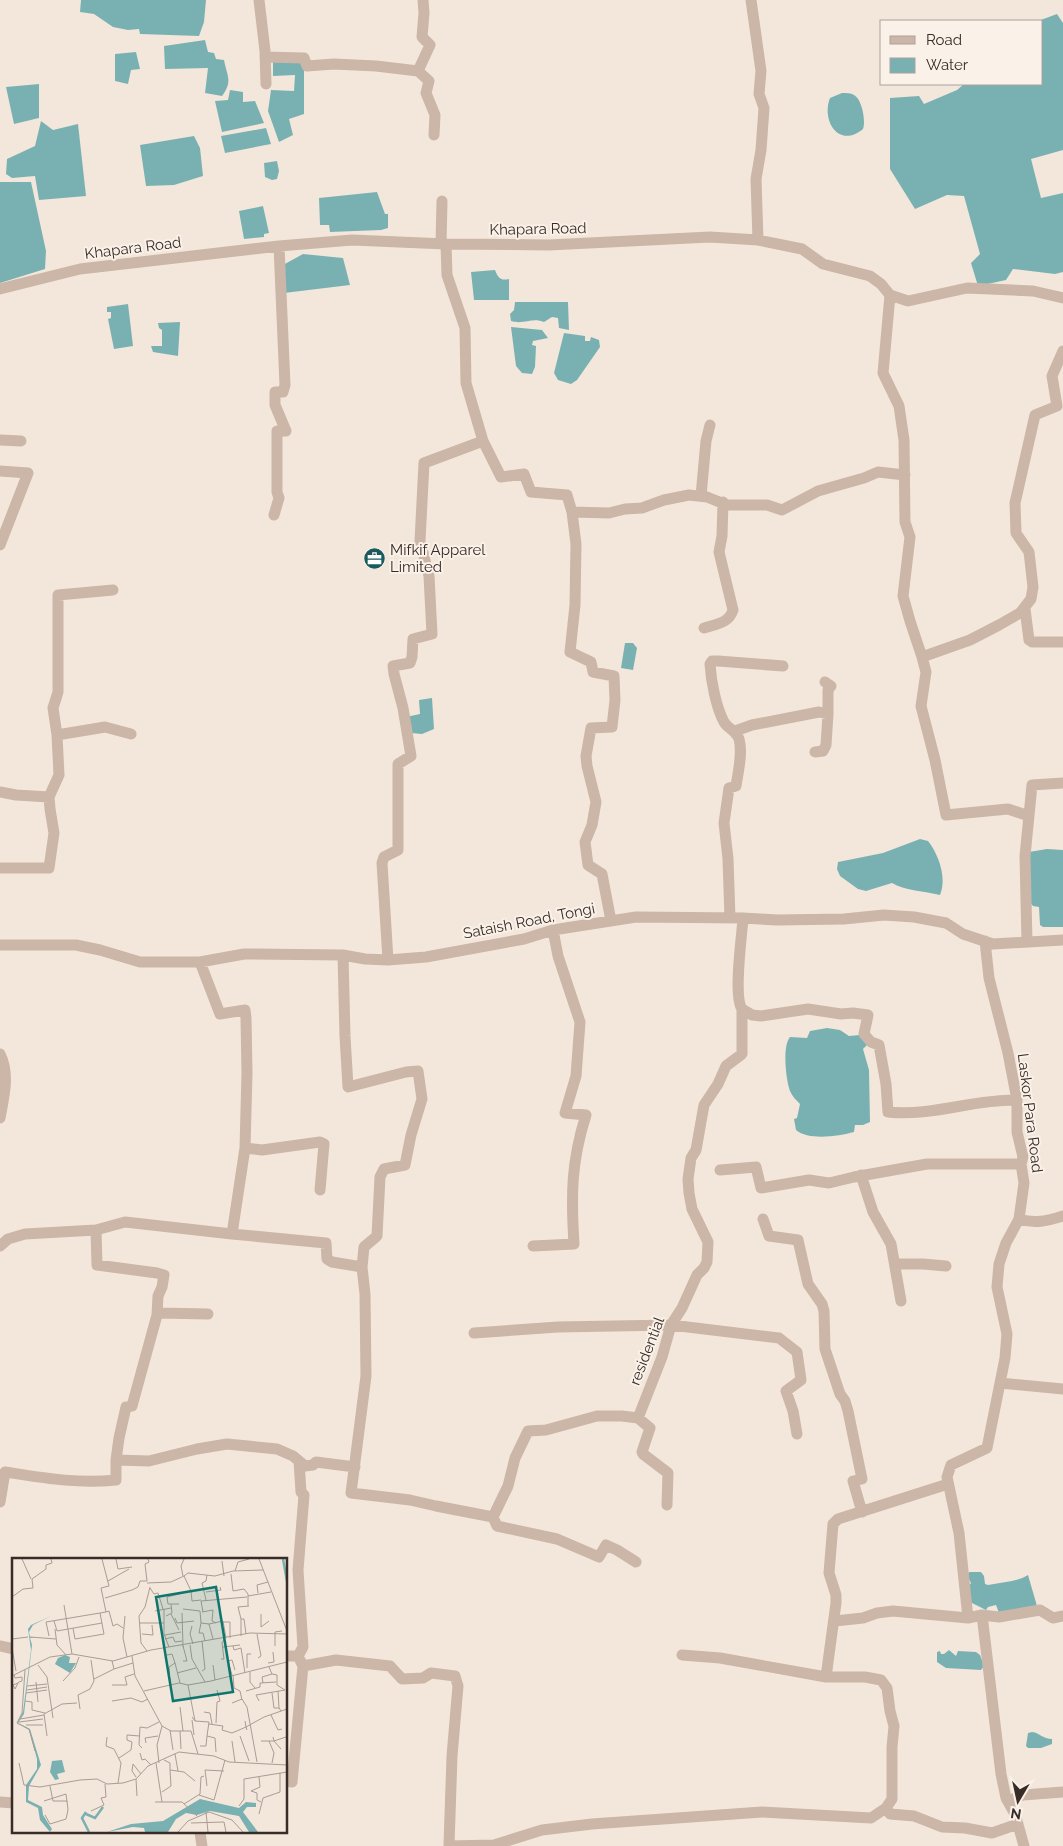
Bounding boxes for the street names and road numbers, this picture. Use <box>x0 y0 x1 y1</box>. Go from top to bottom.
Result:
street label: Khapara Road <box>489 219 587 239</box>
street label: Khapara Road <box>84 233 182 263</box>
street label: Sataish Road, Tongi <box>462 899 596 943</box>
street label: Laskor Para Road <box>1014 1052 1046 1174</box>
street label: residential <box>626 1313 669 1388</box>

